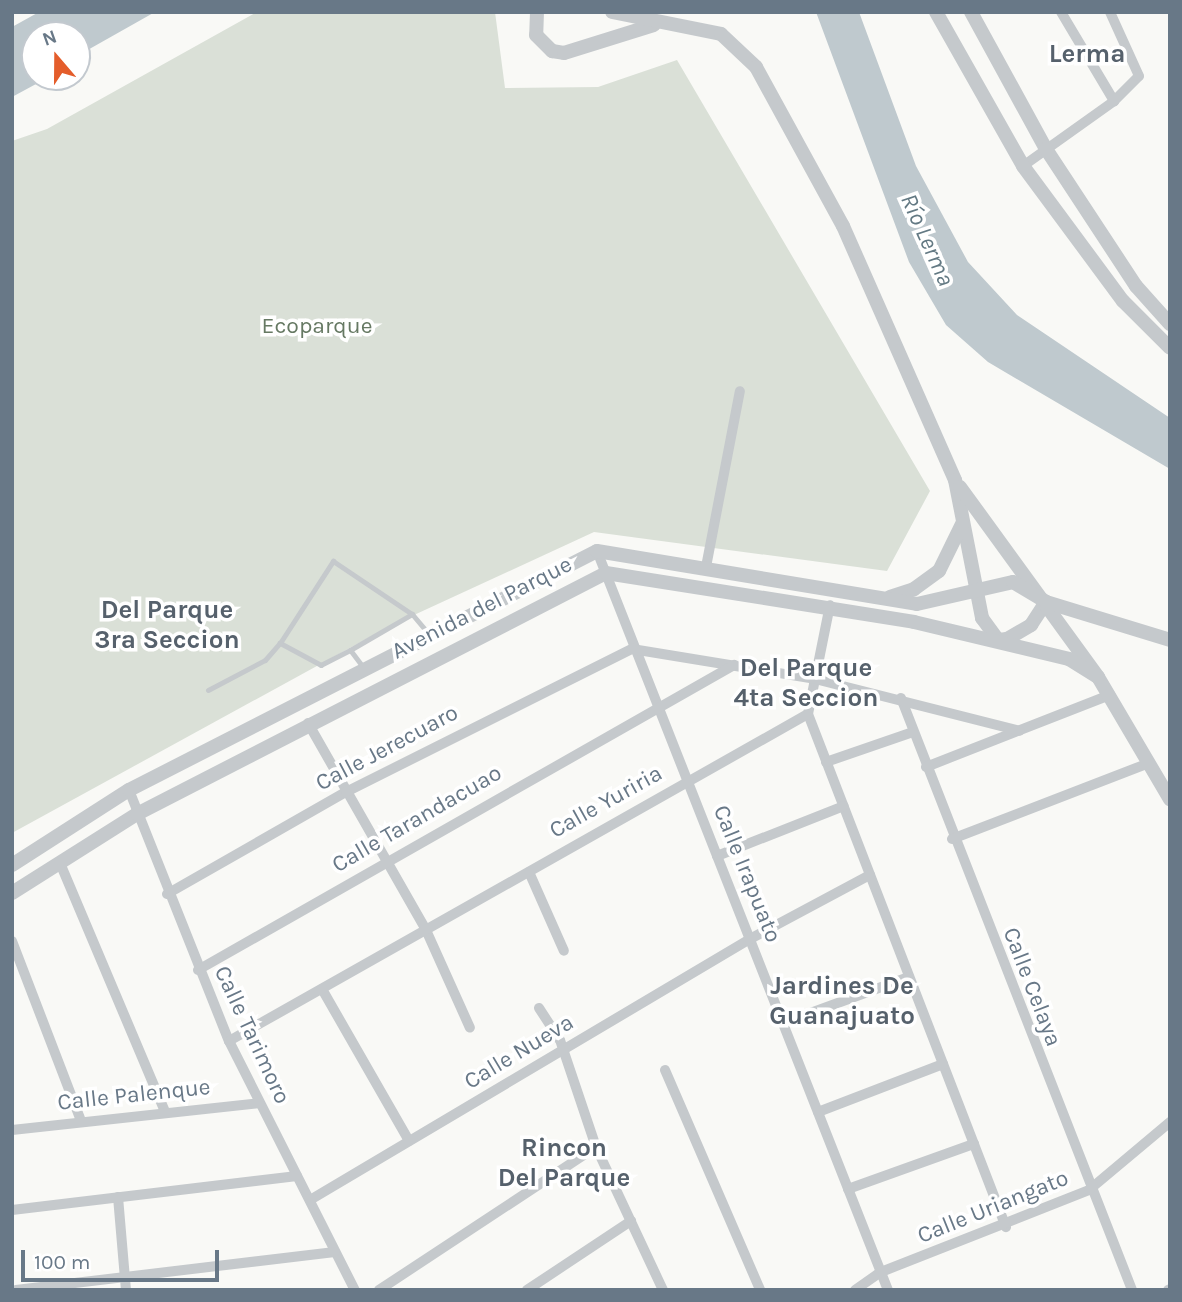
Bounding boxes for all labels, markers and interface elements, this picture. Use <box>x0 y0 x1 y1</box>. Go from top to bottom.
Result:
north arrow <box>21 21 91 91</box>
text: N <box>39 25 60 51</box>
district label: Lerma <box>1049 38 1125 70</box>
water label: Río Lerma <box>894 189 960 291</box>
park label: Ecoparque <box>262 312 372 340</box>
street label: Avenida del Parque <box>387 551 577 665</box>
district label: Del Parque 3ra Seccion <box>94 594 240 656</box>
district label: Del Parque 4ta Seccion <box>734 652 878 714</box>
street label: Calle Jerecuaro <box>311 699 463 797</box>
street label: Calle Tarandacuao <box>327 759 507 879</box>
street label: Calle Yuriria <box>545 760 667 844</box>
street label: Calle Irapuato <box>707 801 787 947</box>
street label: Calle Celaya <box>997 924 1067 1050</box>
street label: Calle Tarimoro <box>208 962 296 1108</box>
district label: Jardines De Guanajuato <box>769 970 915 1032</box>
street label: Calle Nueva <box>459 1009 579 1095</box>
street label: Calle Palenque <box>56 1073 212 1117</box>
district label: Rincon Del Parque <box>498 1132 630 1194</box>
street label: Calle Uriangato <box>913 1164 1073 1250</box>
scale bar <box>24 1236 222 1280</box>
text: 100 m <box>34 1250 91 1274</box>

